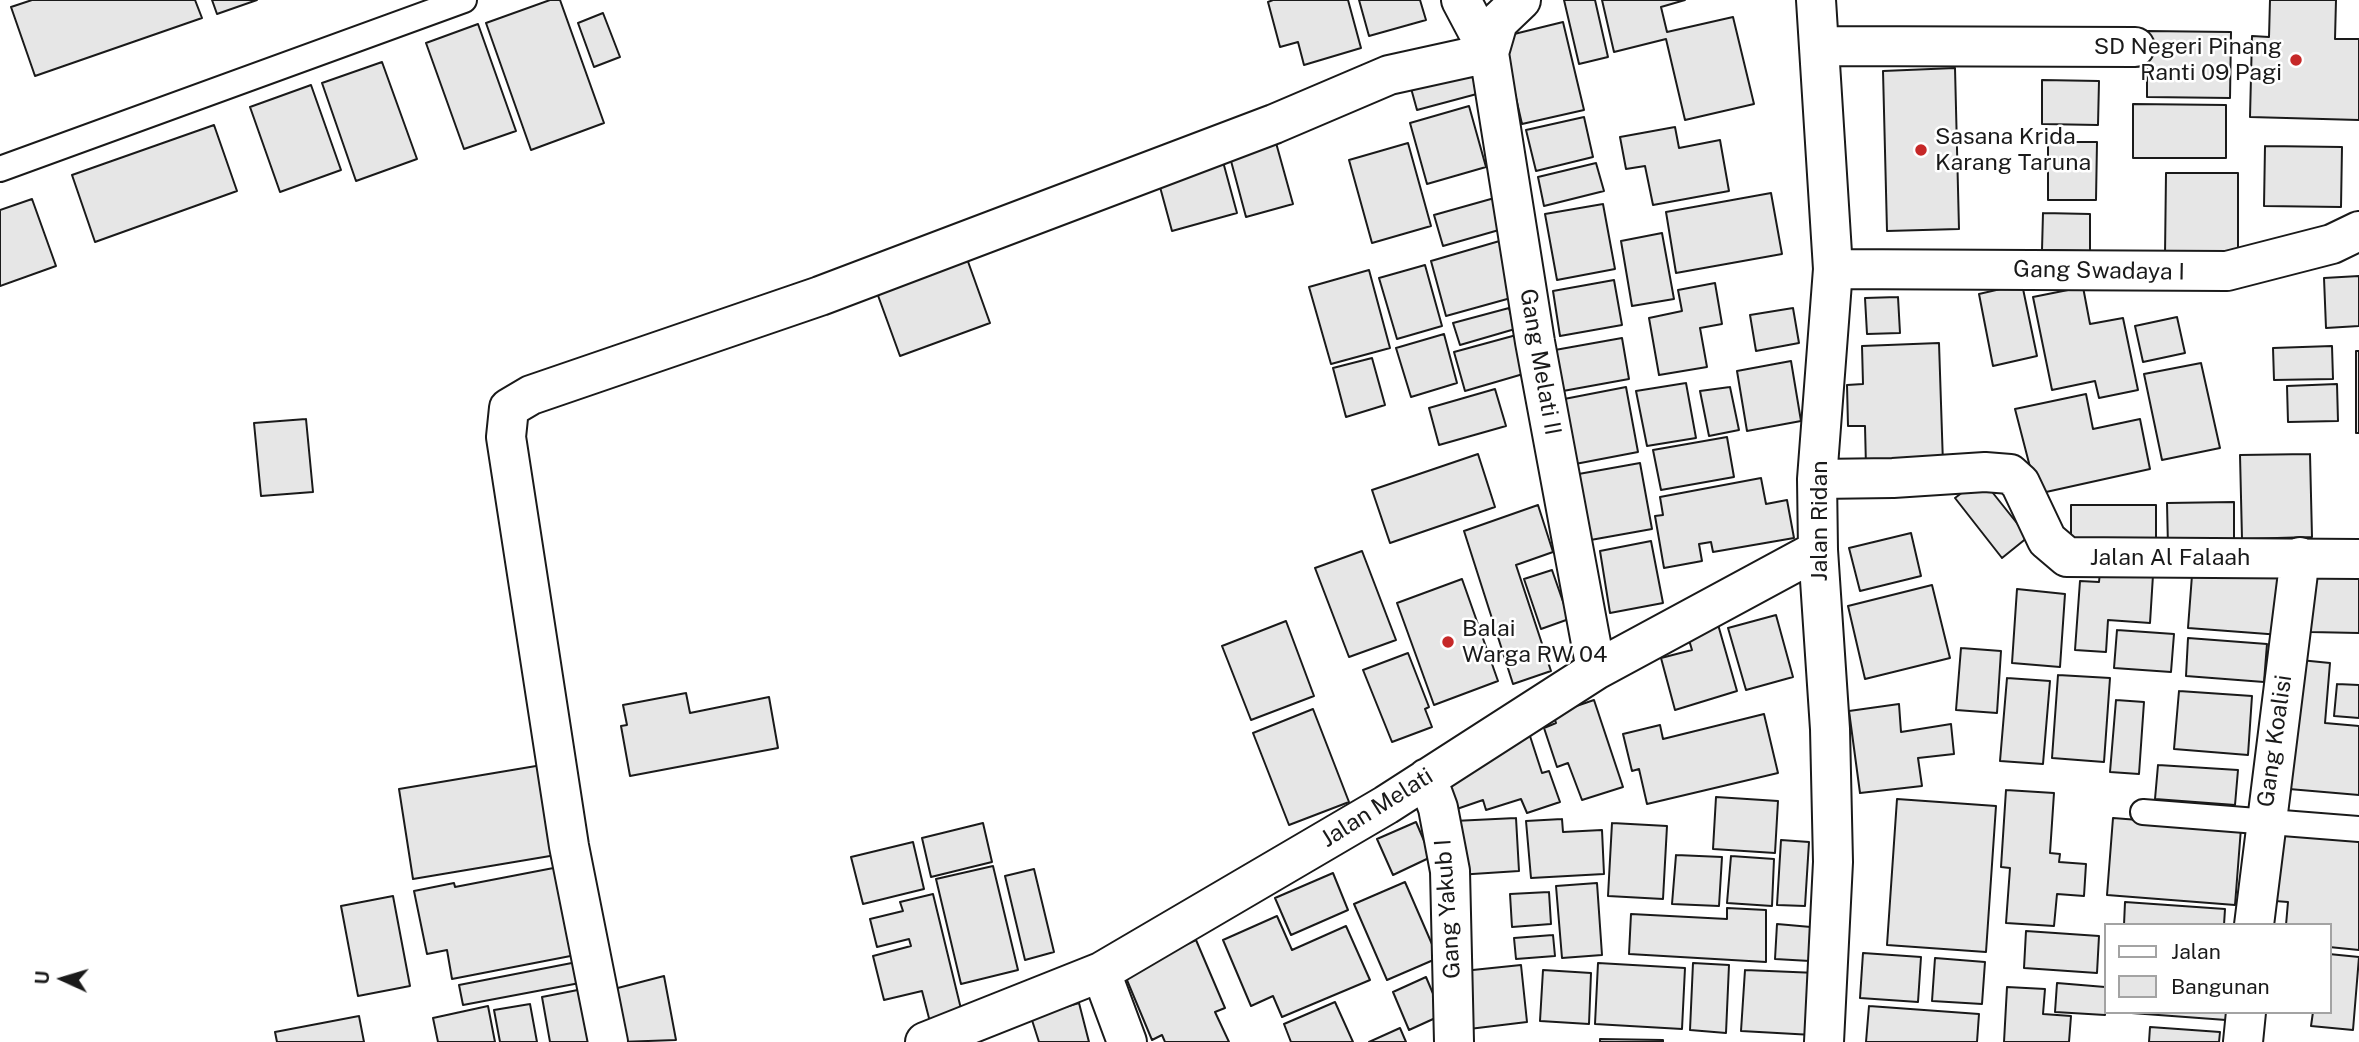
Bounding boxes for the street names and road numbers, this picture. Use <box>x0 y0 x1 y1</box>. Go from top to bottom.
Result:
street label: Gang Swadaya I <box>2013 256 2185 286</box>
street label: Gang Melati II <box>1514 287 1566 437</box>
street label: Jalan Ridan <box>1806 461 1834 581</box>
street label: Jalan Al Falaah <box>2090 544 2250 572</box>
street label: Gang Koalisi <box>2252 673 2298 809</box>
street label: Jalan Melati <box>1316 763 1438 853</box>
street label: Gang Yakub I <box>1429 838 1467 980</box>

